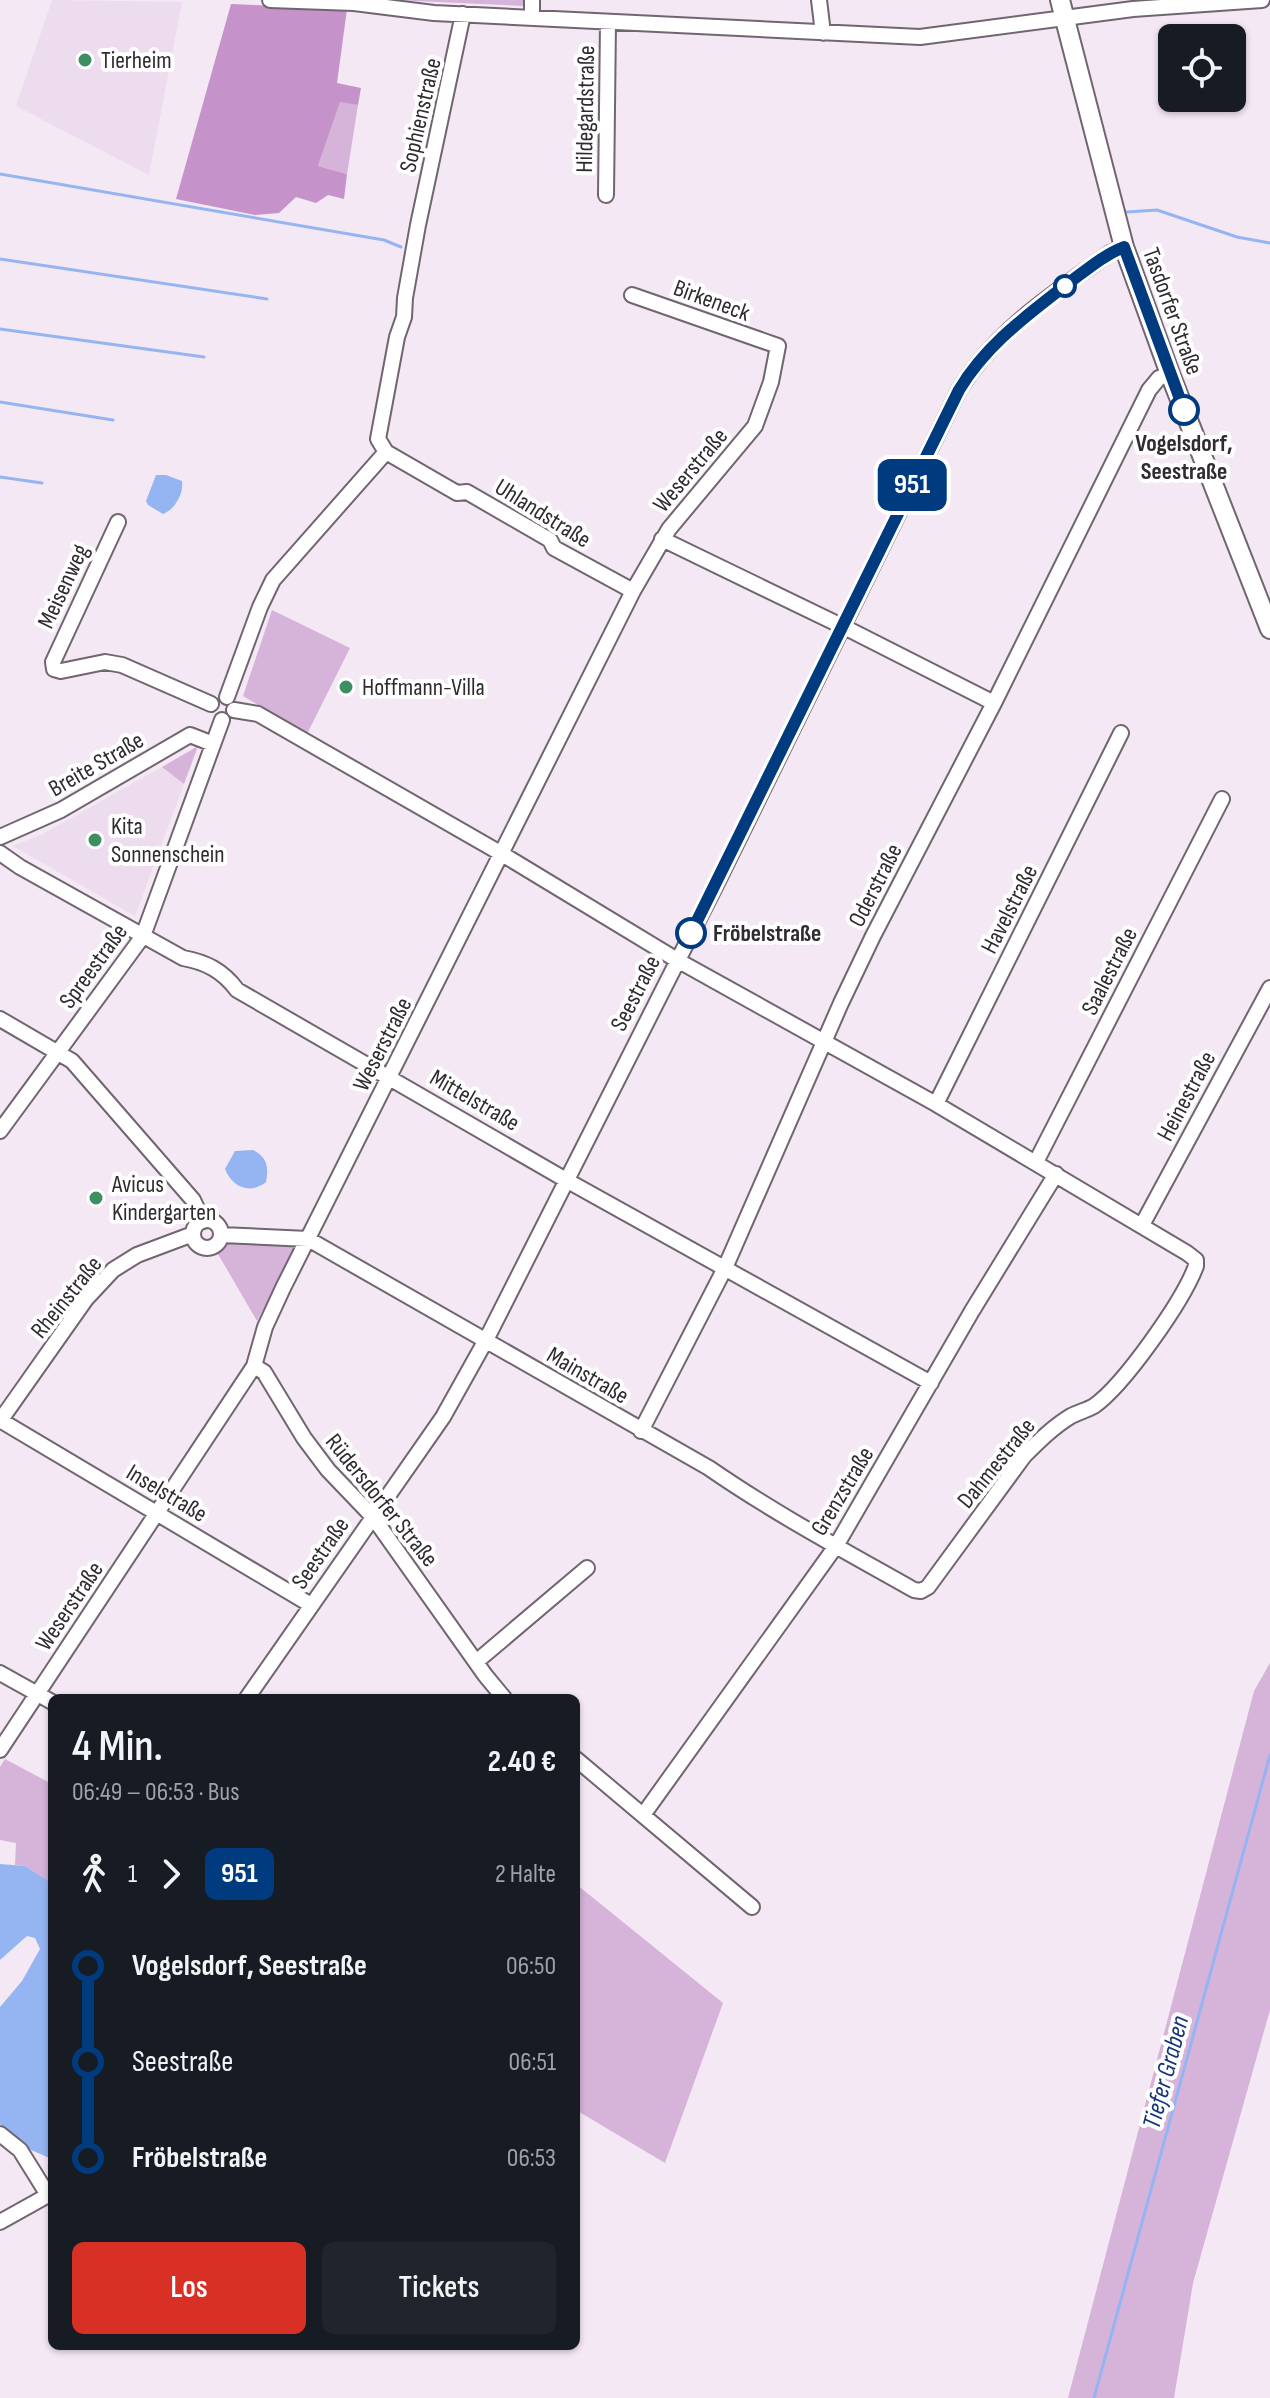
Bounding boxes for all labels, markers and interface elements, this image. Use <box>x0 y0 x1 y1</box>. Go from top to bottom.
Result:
map controls <box>1158 24 1246 112</box>
button: locate <box>1158 24 1246 112</box>
street label: Hildegardstraße <box>570 45 601 173</box>
place label: Tierheim <box>101 46 172 75</box>
marker: Tierheim <box>76 51 94 69</box>
street label: Sophienstraße <box>393 55 448 175</box>
street label: Tasdorfer Straße <box>1136 244 1209 379</box>
street label: Birkeneck <box>670 273 754 328</box>
unlabelled marker <box>1054 275 1076 297</box>
marker: Vogelsdorf, Seestraße <box>1169 395 1199 425</box>
street label: Weserstraße <box>647 422 734 518</box>
place label: Vogelsdorf, Seestraße <box>1135 429 1233 486</box>
line badge: 951 <box>866 459 958 511</box>
text: 951 <box>894 468 930 501</box>
street label: Uhlandstraße <box>489 473 596 554</box>
street label: Meisenweg <box>31 540 96 633</box>
place label: Hoffmann-Villa <box>362 673 485 702</box>
marker: Hoffmann-Villa <box>337 678 355 696</box>
street label: Breite Straße <box>44 726 149 803</box>
place label: Kita Sonnenschein <box>111 812 225 869</box>
marker: Kita Sonnenschein <box>86 831 104 849</box>
street label: Oderstraße <box>842 839 909 932</box>
street label: Havelstraße <box>975 860 1044 959</box>
street label: Spreestraße <box>53 918 134 1014</box>
marker: Fröbelstraße <box>676 918 706 948</box>
place label: Fröbelstraße <box>713 919 821 948</box>
street label: Saalestraße <box>1075 923 1144 1020</box>
street label: Seestraße <box>604 951 667 1036</box>
street label: Weserstraße <box>347 993 418 1096</box>
street label: Heinestraße <box>1151 1046 1222 1146</box>
street label: Mittelstraße <box>425 1063 525 1138</box>
place label: Avicus Kindergarten <box>111 1170 216 1227</box>
marker: Avicus Kindergarten <box>87 1189 105 1207</box>
street label: Rheinstraße <box>25 1250 108 1344</box>
street label: Mainstraße <box>542 1340 634 1410</box>
street label: Dahmestraße <box>951 1412 1042 1514</box>
street label: Rüdersdorfer Straße <box>319 1428 444 1573</box>
street label: Grenzstraße <box>805 1442 880 1541</box>
street label: Inselstraße <box>121 1458 212 1529</box>
street label: Seestraße <box>285 1512 356 1595</box>
street label: Weserstraße <box>29 1556 110 1656</box>
text: 4 Min. <box>72 1720 163 1773</box>
text: 2.40 € <box>488 1744 556 1780</box>
text: 06:49 – 06:53 · Bus <box>72 1777 240 1808</box>
icon: walk <box>72 1852 116 1896</box>
icon: forward <box>149 1852 193 1896</box>
text: 951 <box>221 1857 258 1890</box>
text: 1 <box>128 1859 137 1890</box>
text: 2 Halte <box>495 1859 556 1890</box>
text: Vogelsdorf, Seestraße <box>132 1948 367 1984</box>
text: 06:50 <box>506 1951 556 1982</box>
water label: Tiefer Graben <box>1137 2012 1196 2132</box>
text: Seestraße <box>132 2044 233 2080</box>
text: 06:51 <box>509 2047 556 2078</box>
text: Fröbelstraße <box>132 2140 267 2176</box>
text: 06:53 <box>507 2143 556 2174</box>
button: Los <box>72 2242 306 2334</box>
button: Tickets <box>322 2242 556 2334</box>

